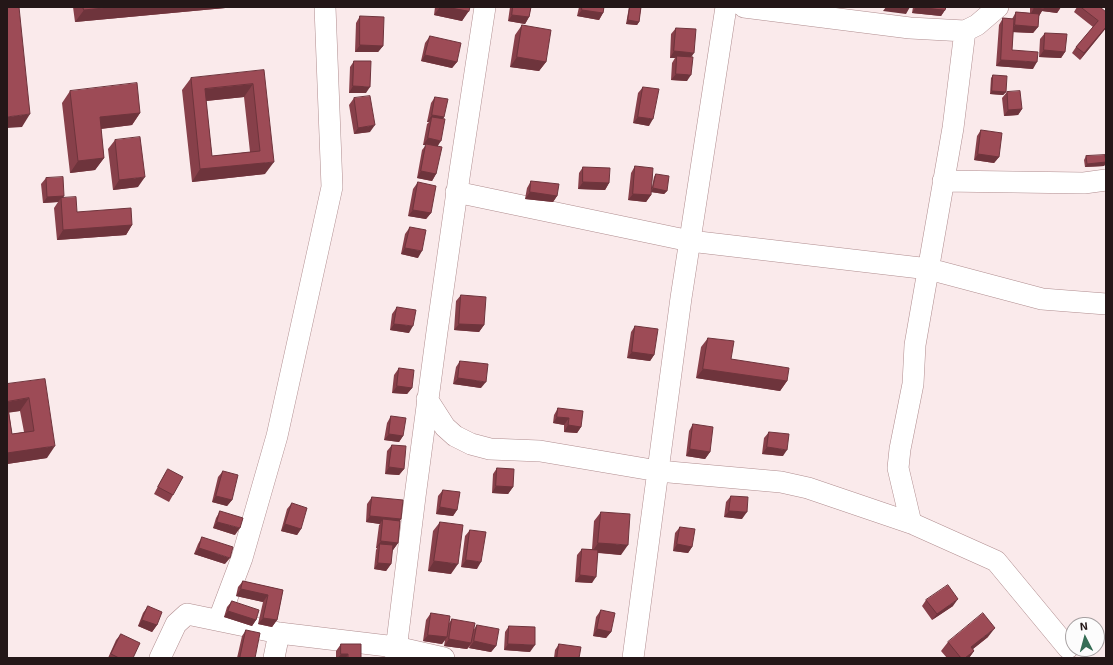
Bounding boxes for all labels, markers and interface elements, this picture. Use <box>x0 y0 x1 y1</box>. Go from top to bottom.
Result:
north arrow <box>1065 617 1105 657</box>
text: N <box>1079 619 1088 632</box>

